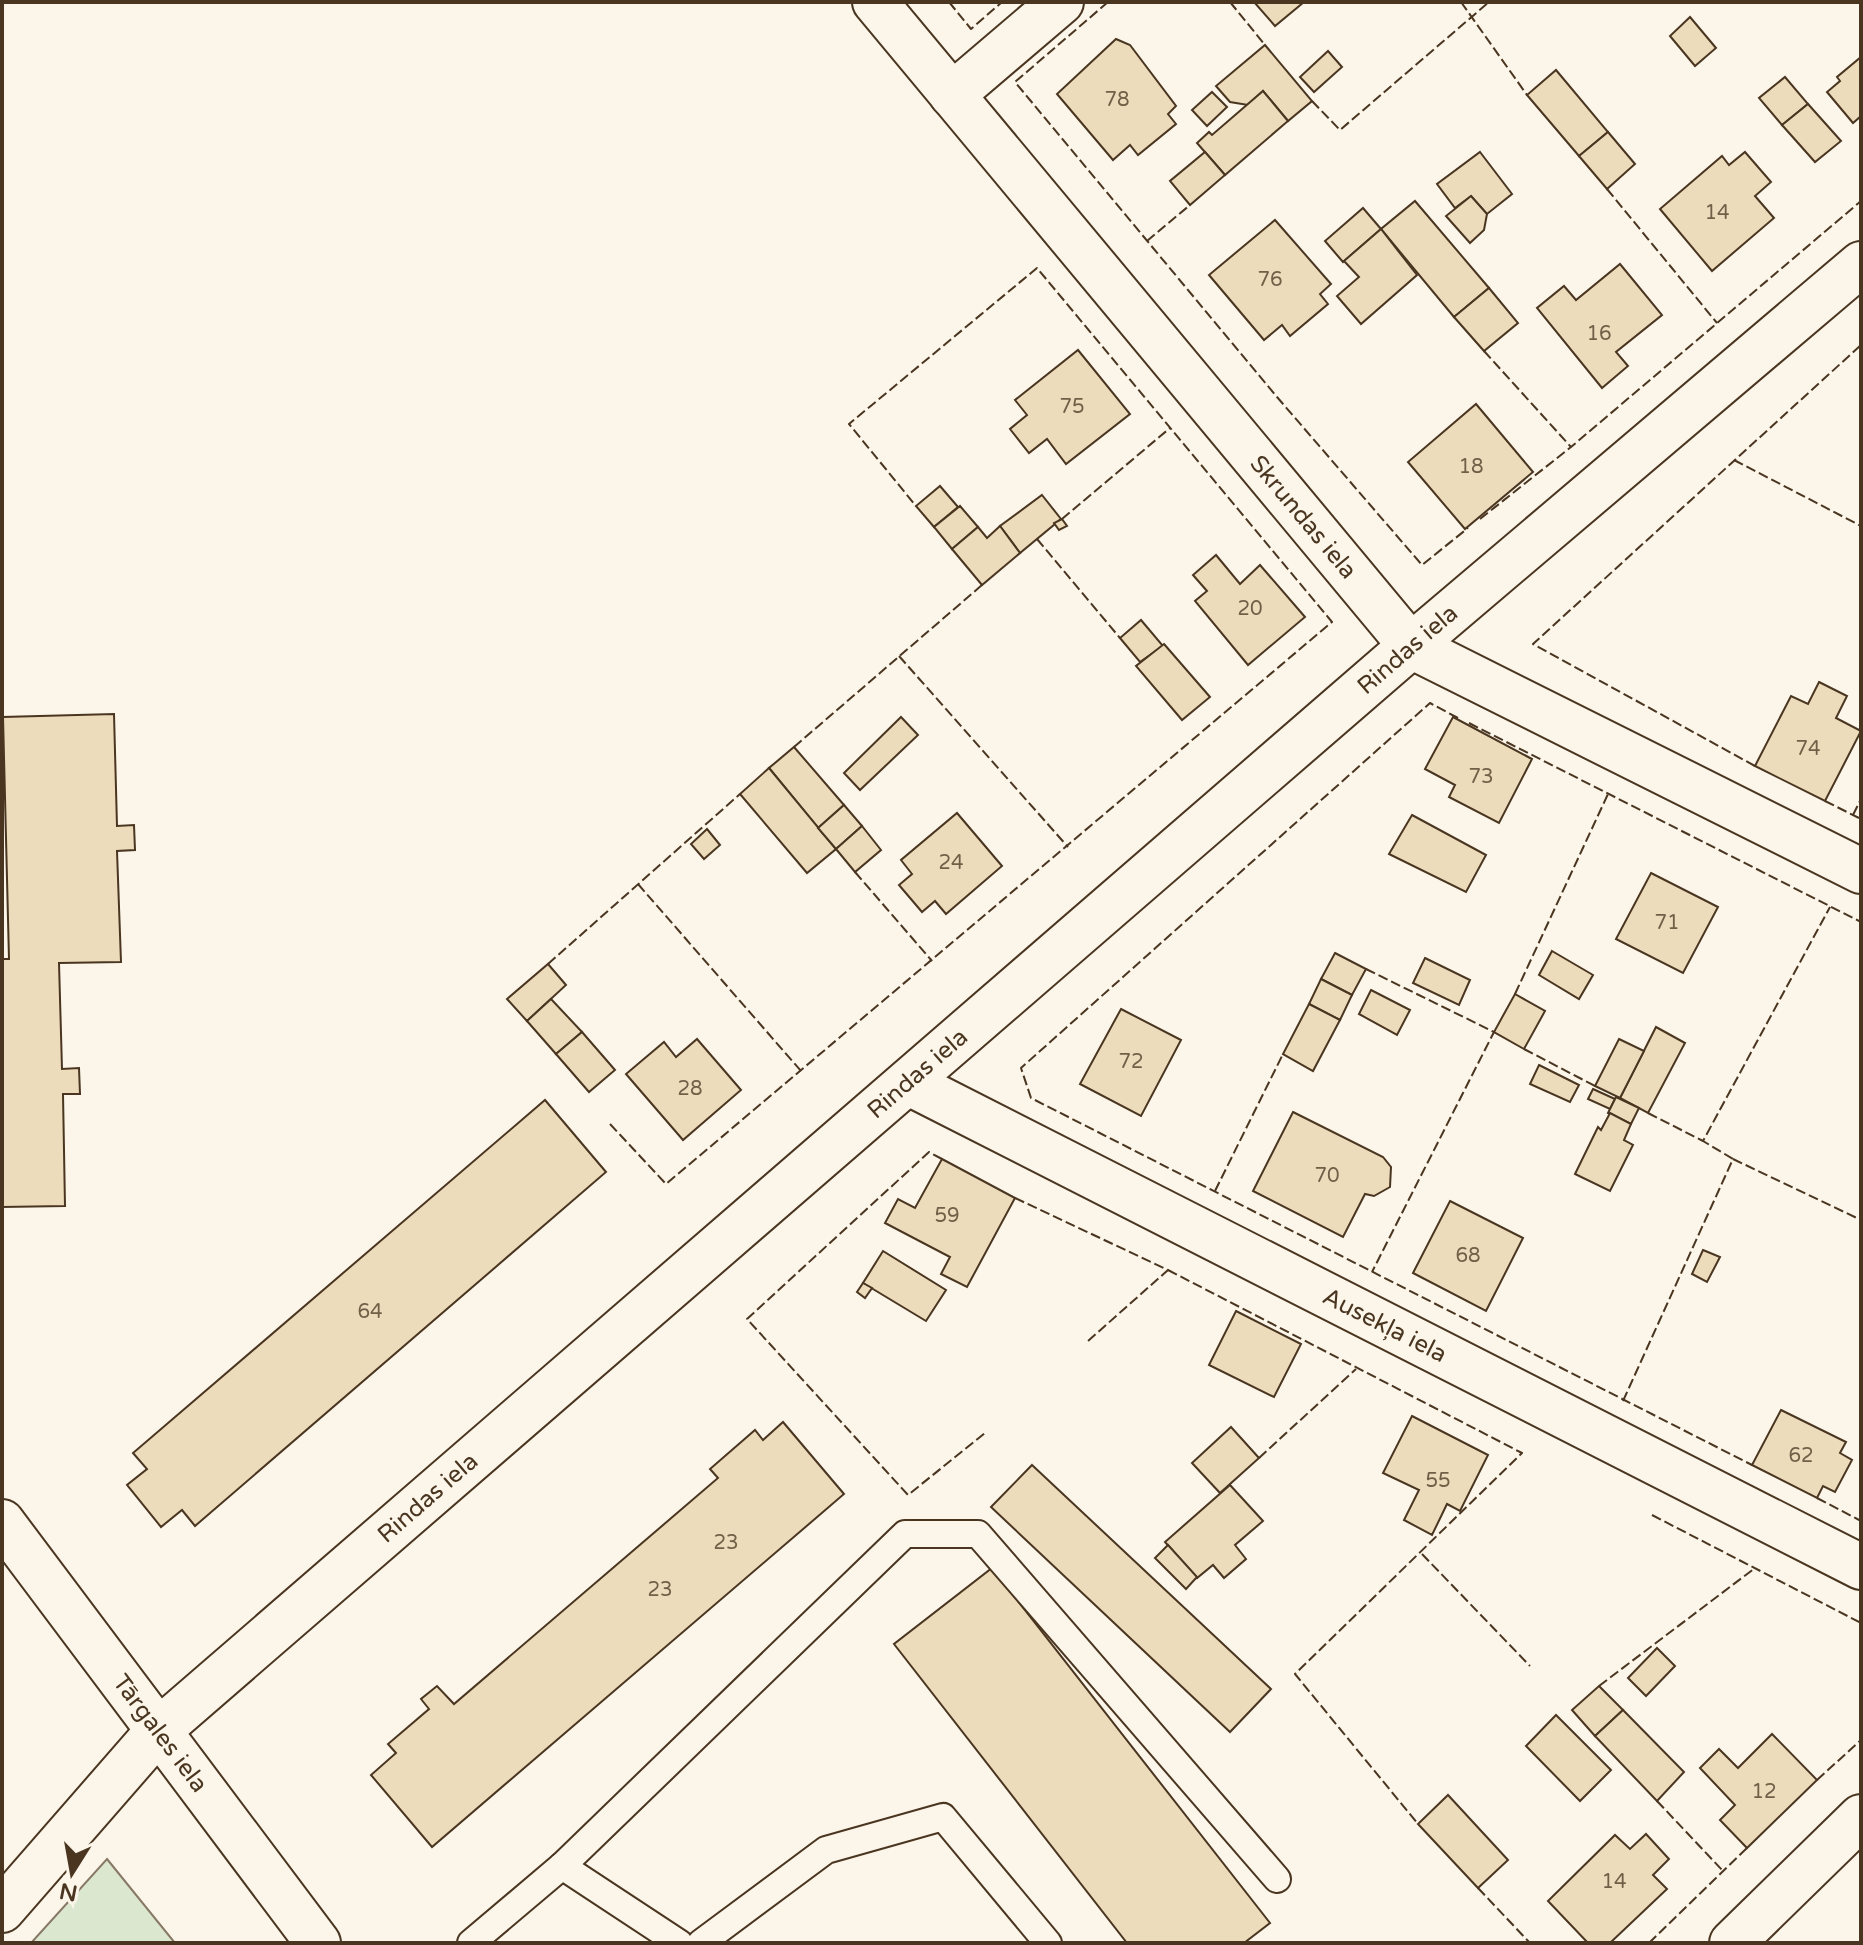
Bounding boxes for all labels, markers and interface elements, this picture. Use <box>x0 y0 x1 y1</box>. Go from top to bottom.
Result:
house number: 78 <box>1104 88 1130 112</box>
house number: 14 <box>1704 201 1730 225</box>
house number: 76 <box>1257 268 1283 292</box>
house number: 16 <box>1586 322 1612 346</box>
house number: 75 <box>1059 395 1085 419</box>
street label: Skrundas iela <box>1244 449 1363 585</box>
house number: 18 <box>1458 455 1484 479</box>
house number: 20 <box>1237 597 1263 621</box>
street label: Rindas iela <box>1351 598 1464 701</box>
house number: 74 <box>1795 737 1821 761</box>
house number: 73 <box>1468 765 1494 789</box>
house number: 24 <box>938 851 964 875</box>
house number: 71 <box>1654 911 1680 935</box>
street label: Rindas iela <box>861 1022 973 1125</box>
house number: 72 <box>1118 1050 1144 1074</box>
house number: 28 <box>677 1077 703 1101</box>
house number: 70 <box>1314 1164 1340 1188</box>
house number: 59 <box>934 1204 960 1228</box>
house number: 68 <box>1455 1244 1481 1268</box>
street label: Ausekļa iela <box>1318 1281 1452 1369</box>
house number: 64 <box>357 1300 383 1324</box>
house number: 62 <box>1788 1444 1814 1468</box>
street label: Rindas iela <box>371 1446 484 1549</box>
house number: 55 <box>1425 1469 1451 1493</box>
house number: 23 <box>713 1531 739 1555</box>
house number: 23 <box>647 1578 673 1602</box>
street label: Tārgales iela <box>107 1668 214 1798</box>
house number: 12 <box>1751 1780 1777 1804</box>
north arrow <box>32 1833 112 1913</box>
house number: 14 <box>1601 1870 1627 1894</box>
text: N <box>57 1877 80 1906</box>

